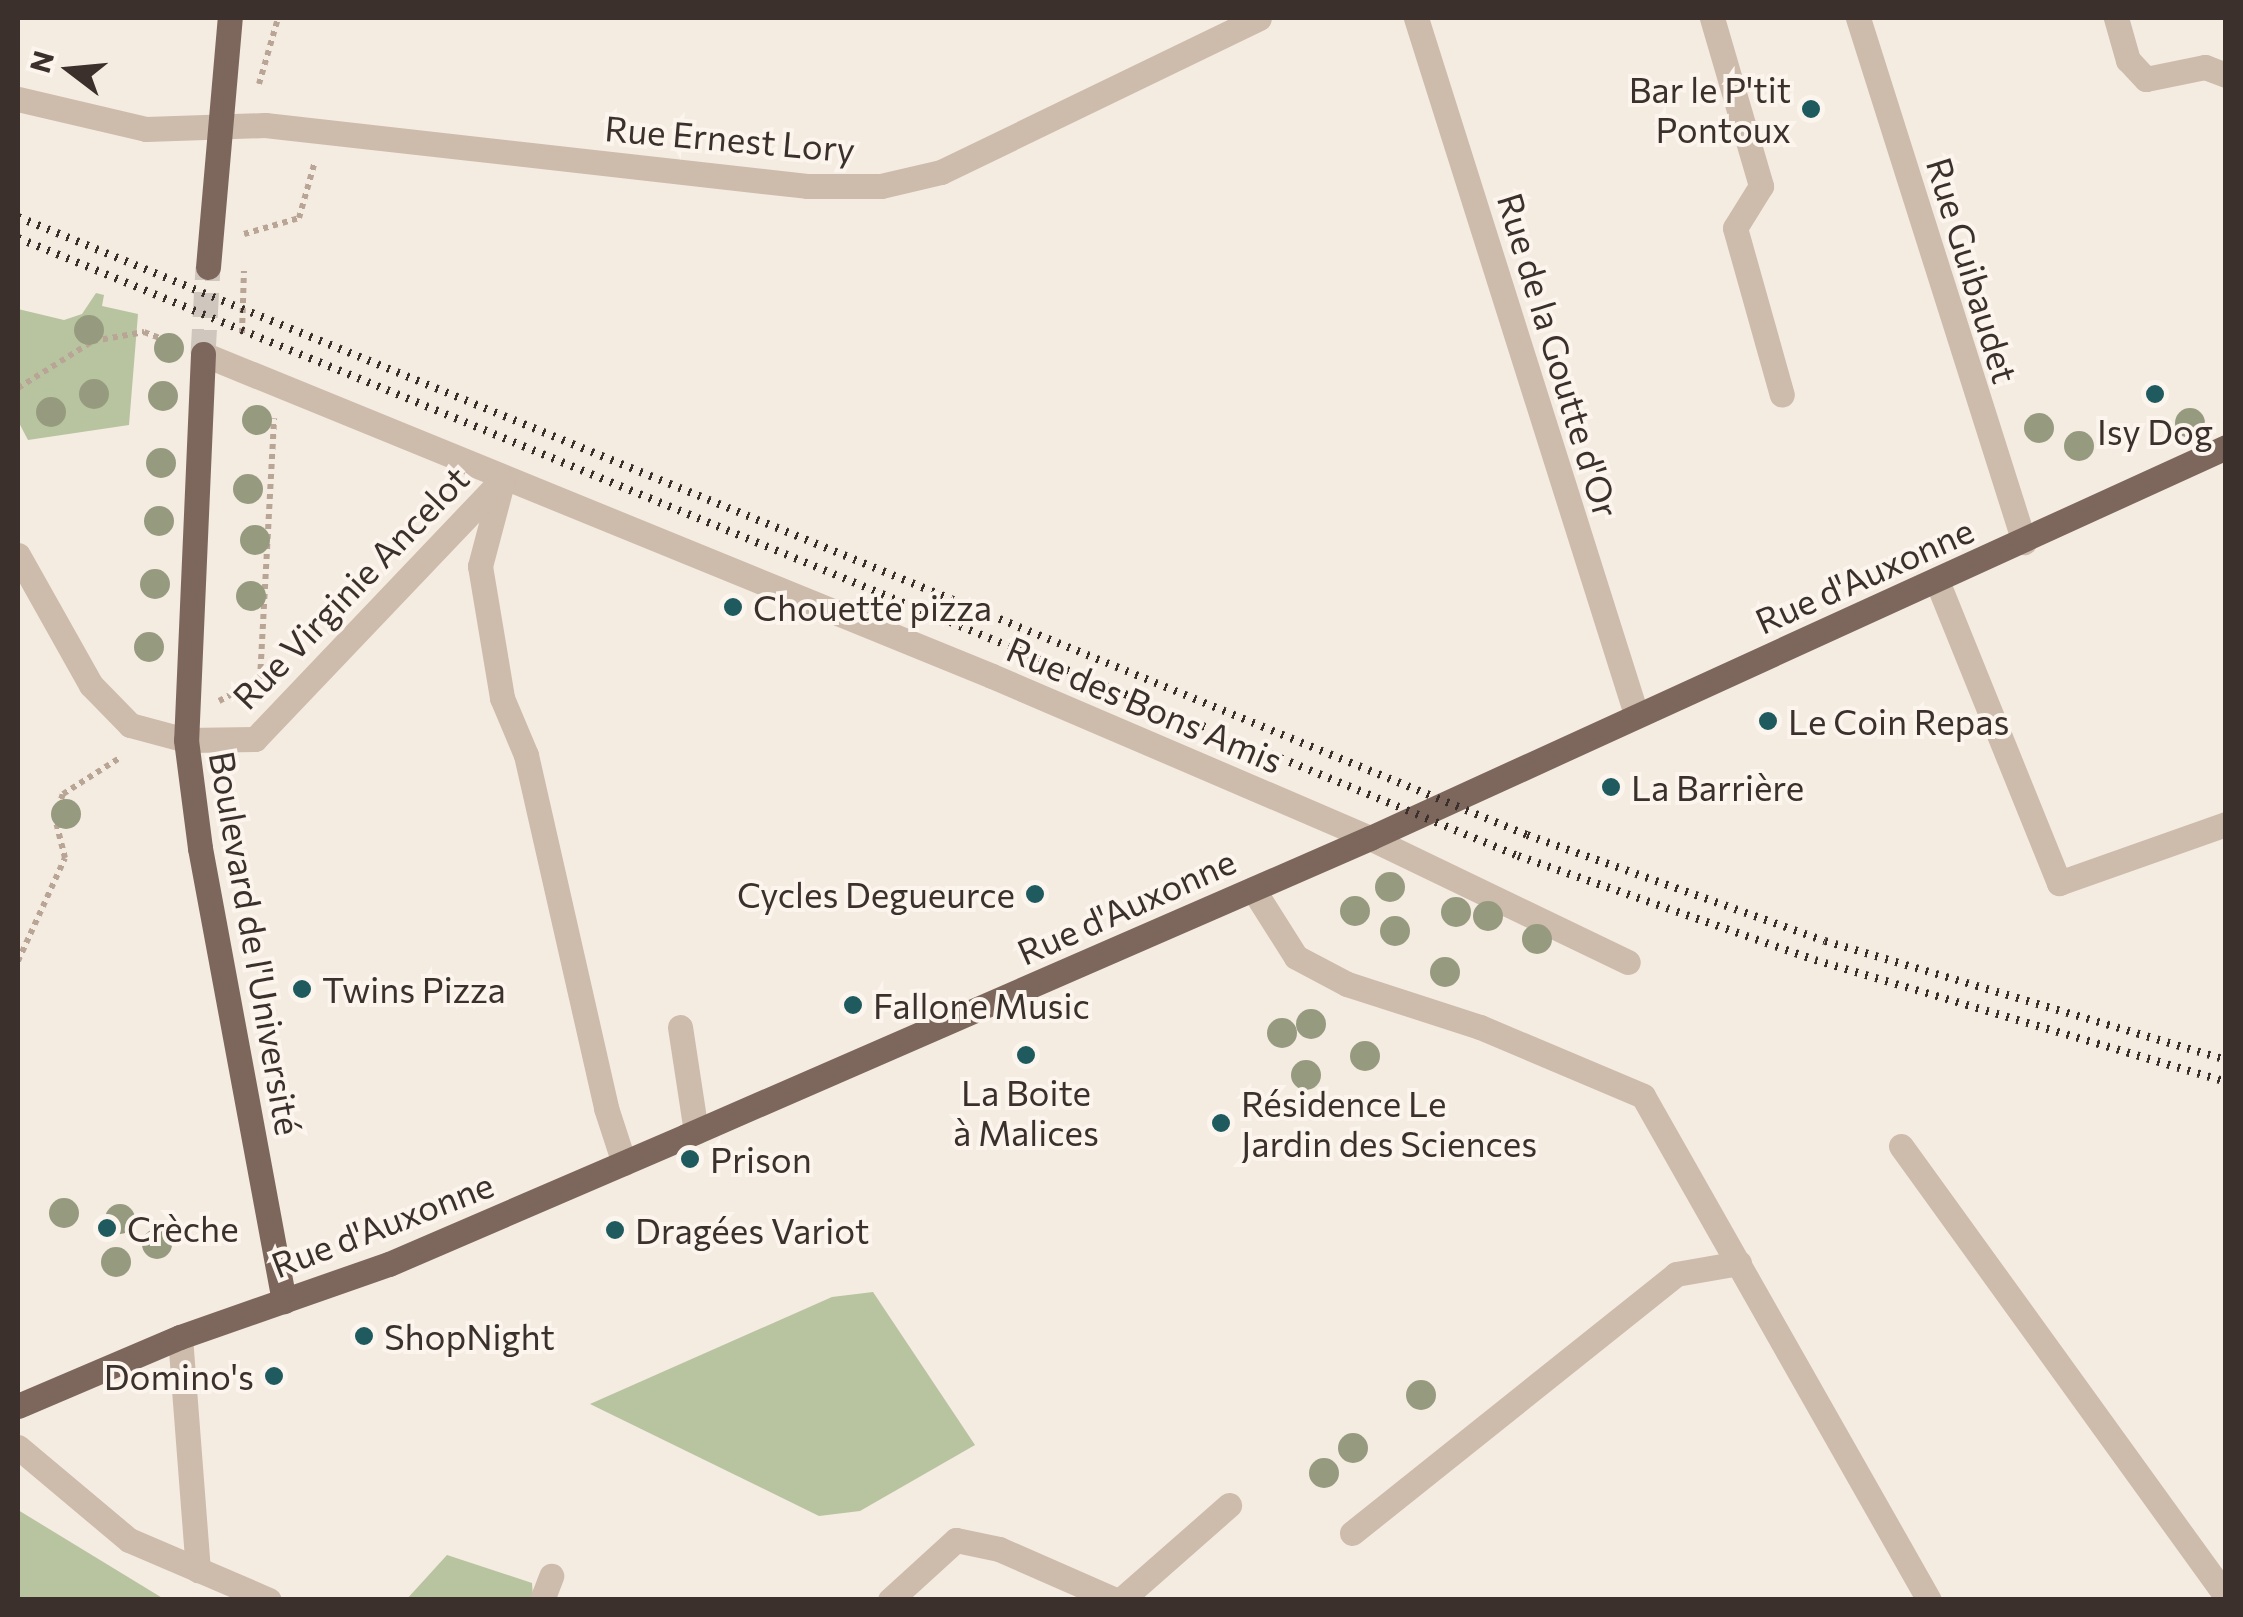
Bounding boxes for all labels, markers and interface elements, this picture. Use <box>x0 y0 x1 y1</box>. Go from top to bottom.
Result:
north arrow <box>20 20 120 120</box>
text: N <box>22 47 60 77</box>
place label: Bar le P'tit Pontoux <box>1629 68 1791 150</box>
marker: Bar le P'tit Pontoux <box>1800 98 1822 120</box>
street label: Rue Ernest Lory <box>603 106 857 170</box>
street label: Rue Guibaudet <box>1919 152 2027 388</box>
street label: Rue de la Goutte d'Or <box>1490 188 1628 522</box>
marker: Isy Dog <box>2144 383 2166 405</box>
place label: Isy Dog <box>2097 410 2213 452</box>
street label: Rue Virginie Ancelot <box>223 457 477 717</box>
street label: Rue d'Auxonne <box>1749 508 1979 642</box>
place label: Chouette pizza <box>753 586 992 628</box>
marker: Chouette pizza <box>722 596 744 618</box>
street label: Rue des Bons Amis <box>1001 627 1289 781</box>
place label: Le Coin Repas <box>1788 700 2010 742</box>
marker: Le Coin Repas <box>1757 710 1779 732</box>
street label: Boulevard de l'Université <box>202 748 310 1138</box>
place label: La Barrière <box>1631 766 1804 808</box>
marker: La Barrière <box>1600 776 1622 798</box>
street label: Rue d'Auxonne <box>1011 839 1241 973</box>
place label: Cycles Degueurce <box>737 873 1015 915</box>
marker: Cycles Degueurce <box>1024 883 1046 905</box>
place label: Twins Pizza <box>322 968 506 1010</box>
marker: Twins Pizza <box>291 978 313 1000</box>
place label: Fallone Music <box>873 984 1090 1026</box>
marker: Fallone Music <box>842 994 864 1016</box>
marker: La Boite à Malices <box>1015 1044 1037 1066</box>
place label: La Boite à Malices <box>953 1071 1099 1153</box>
place label: Résidence Le Jardin des Sciences <box>1241 1082 1537 1164</box>
marker: Résidence Le Jardin des Sciences <box>1210 1112 1232 1134</box>
place label: Prison <box>710 1138 812 1180</box>
marker: Prison <box>679 1148 701 1170</box>
street label: Rue d'Auxonne <box>265 1162 499 1286</box>
place label: Crèche <box>127 1207 239 1249</box>
place label: Dragées Variot <box>635 1209 869 1251</box>
marker: Crèche <box>96 1217 118 1239</box>
marker: Dragées Variot <box>604 1219 626 1241</box>
place label: ShopNight <box>384 1315 555 1357</box>
marker: ShopNight <box>353 1325 375 1347</box>
place label: Domino's <box>104 1355 254 1397</box>
marker: Domino's <box>263 1365 285 1387</box>

